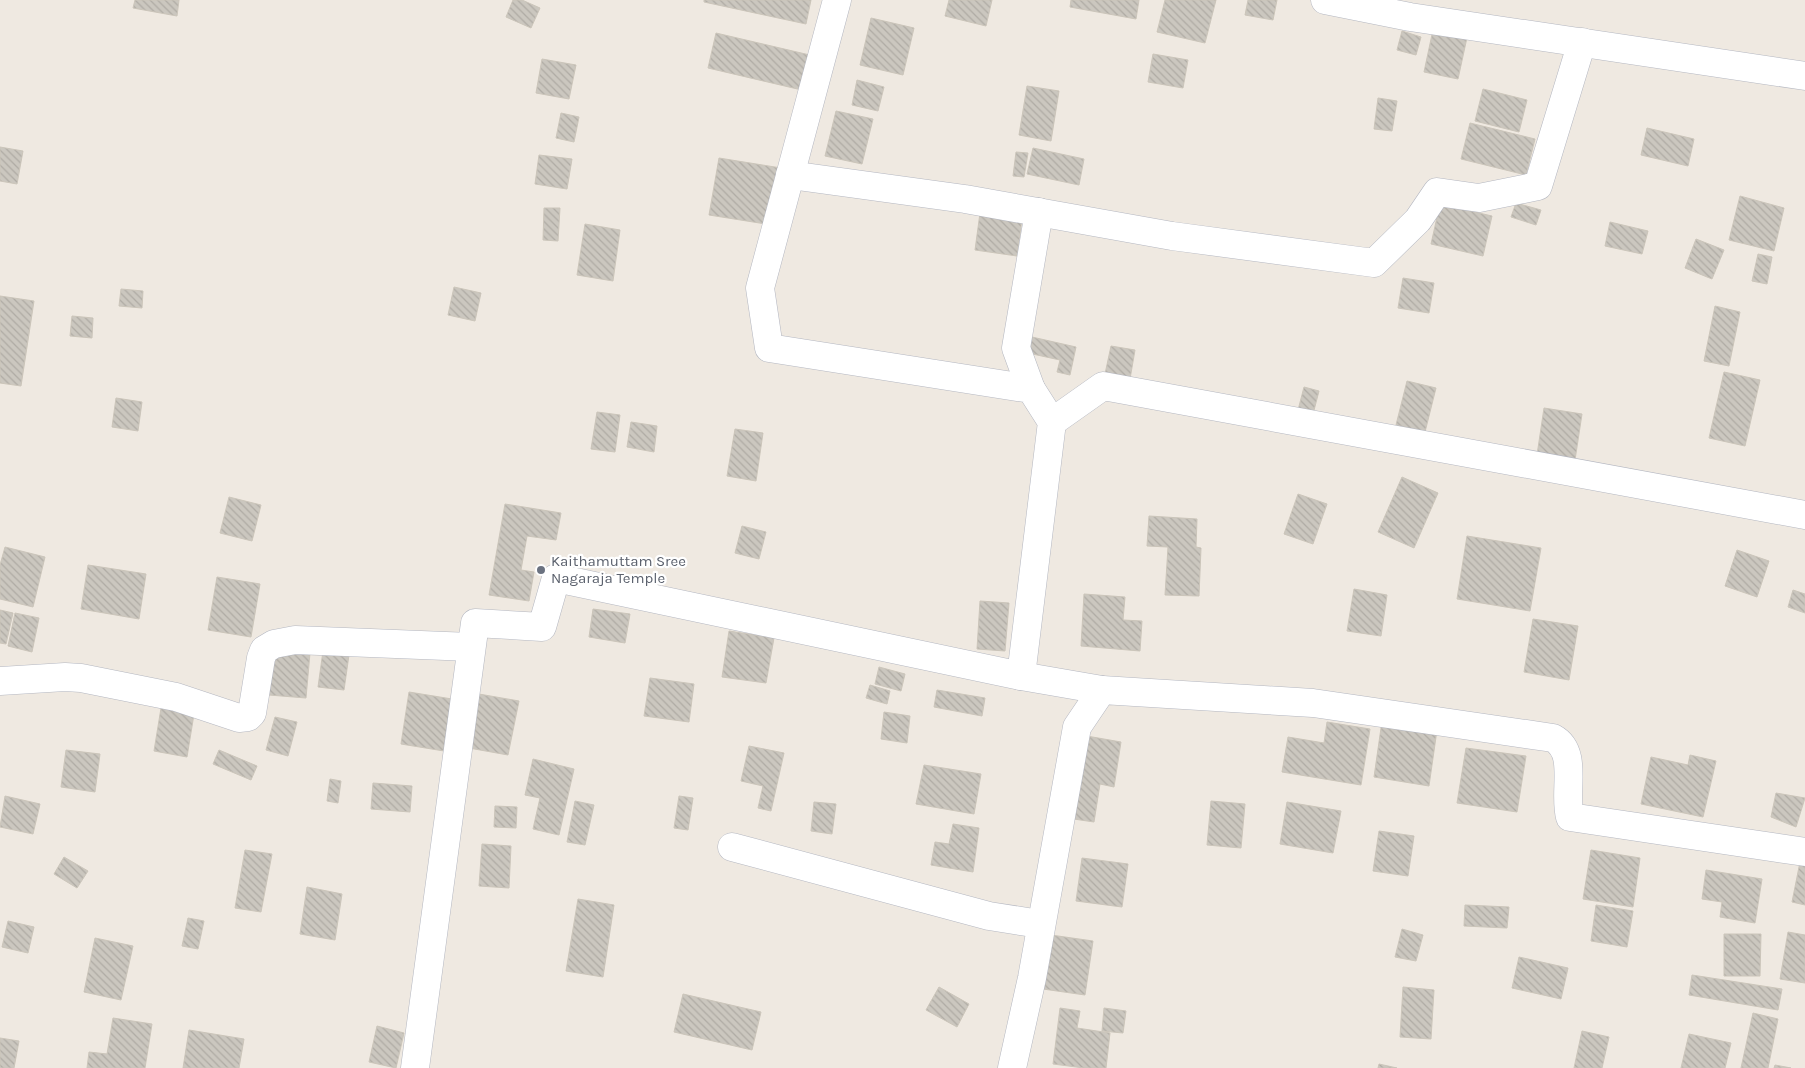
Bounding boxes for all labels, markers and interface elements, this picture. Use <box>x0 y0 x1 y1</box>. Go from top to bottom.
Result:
place label: Kaithamuttam Sree Nagaraja Temple <box>551 552 686 587</box>
marker: Kaithamuttam Sree Nagaraja Temple <box>535 564 547 576</box>

